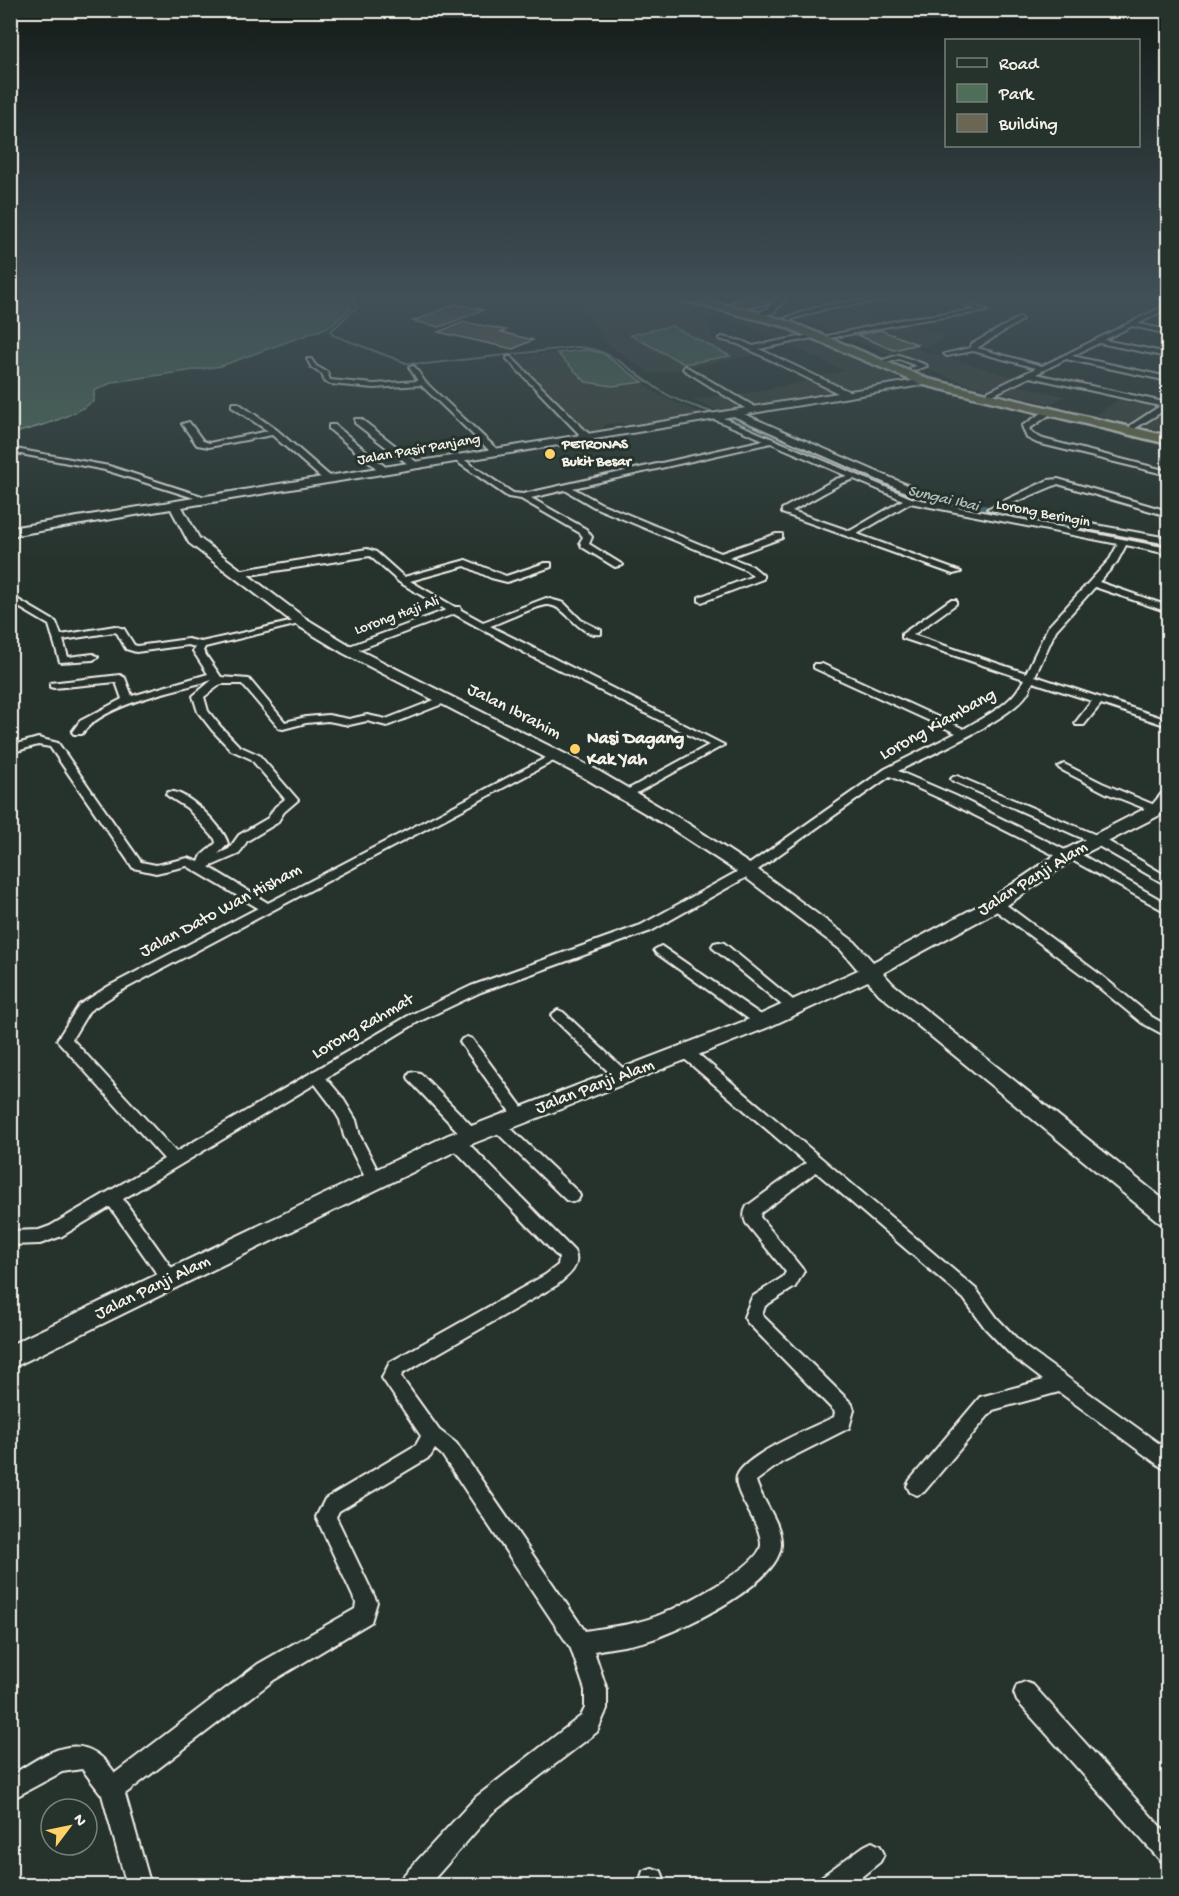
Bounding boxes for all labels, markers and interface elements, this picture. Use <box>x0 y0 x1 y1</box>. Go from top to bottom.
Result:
legend <box>945 39 1140 147</box>
text: Road <box>999 55 1040 76</box>
text: Park <box>998 85 1035 106</box>
text: Building <box>998 115 1058 136</box>
street label: Jalan Pasir Panjang <box>356 430 482 470</box>
place label: PETRONAS Bukit Besar <box>561 436 633 471</box>
marker: PETRONAS Bukit Besar <box>543 447 557 461</box>
water label: Sungai Ibai <box>906 483 982 518</box>
street label: Lorong Beringin <box>994 496 1092 532</box>
street label: Lorong Haji Ali <box>352 592 442 640</box>
street label: Jalan Ibrahim <box>463 679 565 745</box>
street label: Lorong Kiambang <box>876 684 1000 766</box>
place label: Nasi Dagang Kak Yah <box>586 729 684 771</box>
marker: Nasi Dagang Kak Yah <box>568 742 582 756</box>
street label: Jalan Panji Alam <box>974 837 1092 921</box>
street label: Jalan Dato Wan Hisham <box>136 859 306 963</box>
street label: Lorong Rahmat <box>308 989 419 1065</box>
street label: Jalan Panji Alam <box>533 1055 658 1119</box>
street label: Jalan Panji Alam <box>92 1251 214 1325</box>
north arrow <box>39 1797 99 1857</box>
text: N <box>68 1811 90 1831</box>

